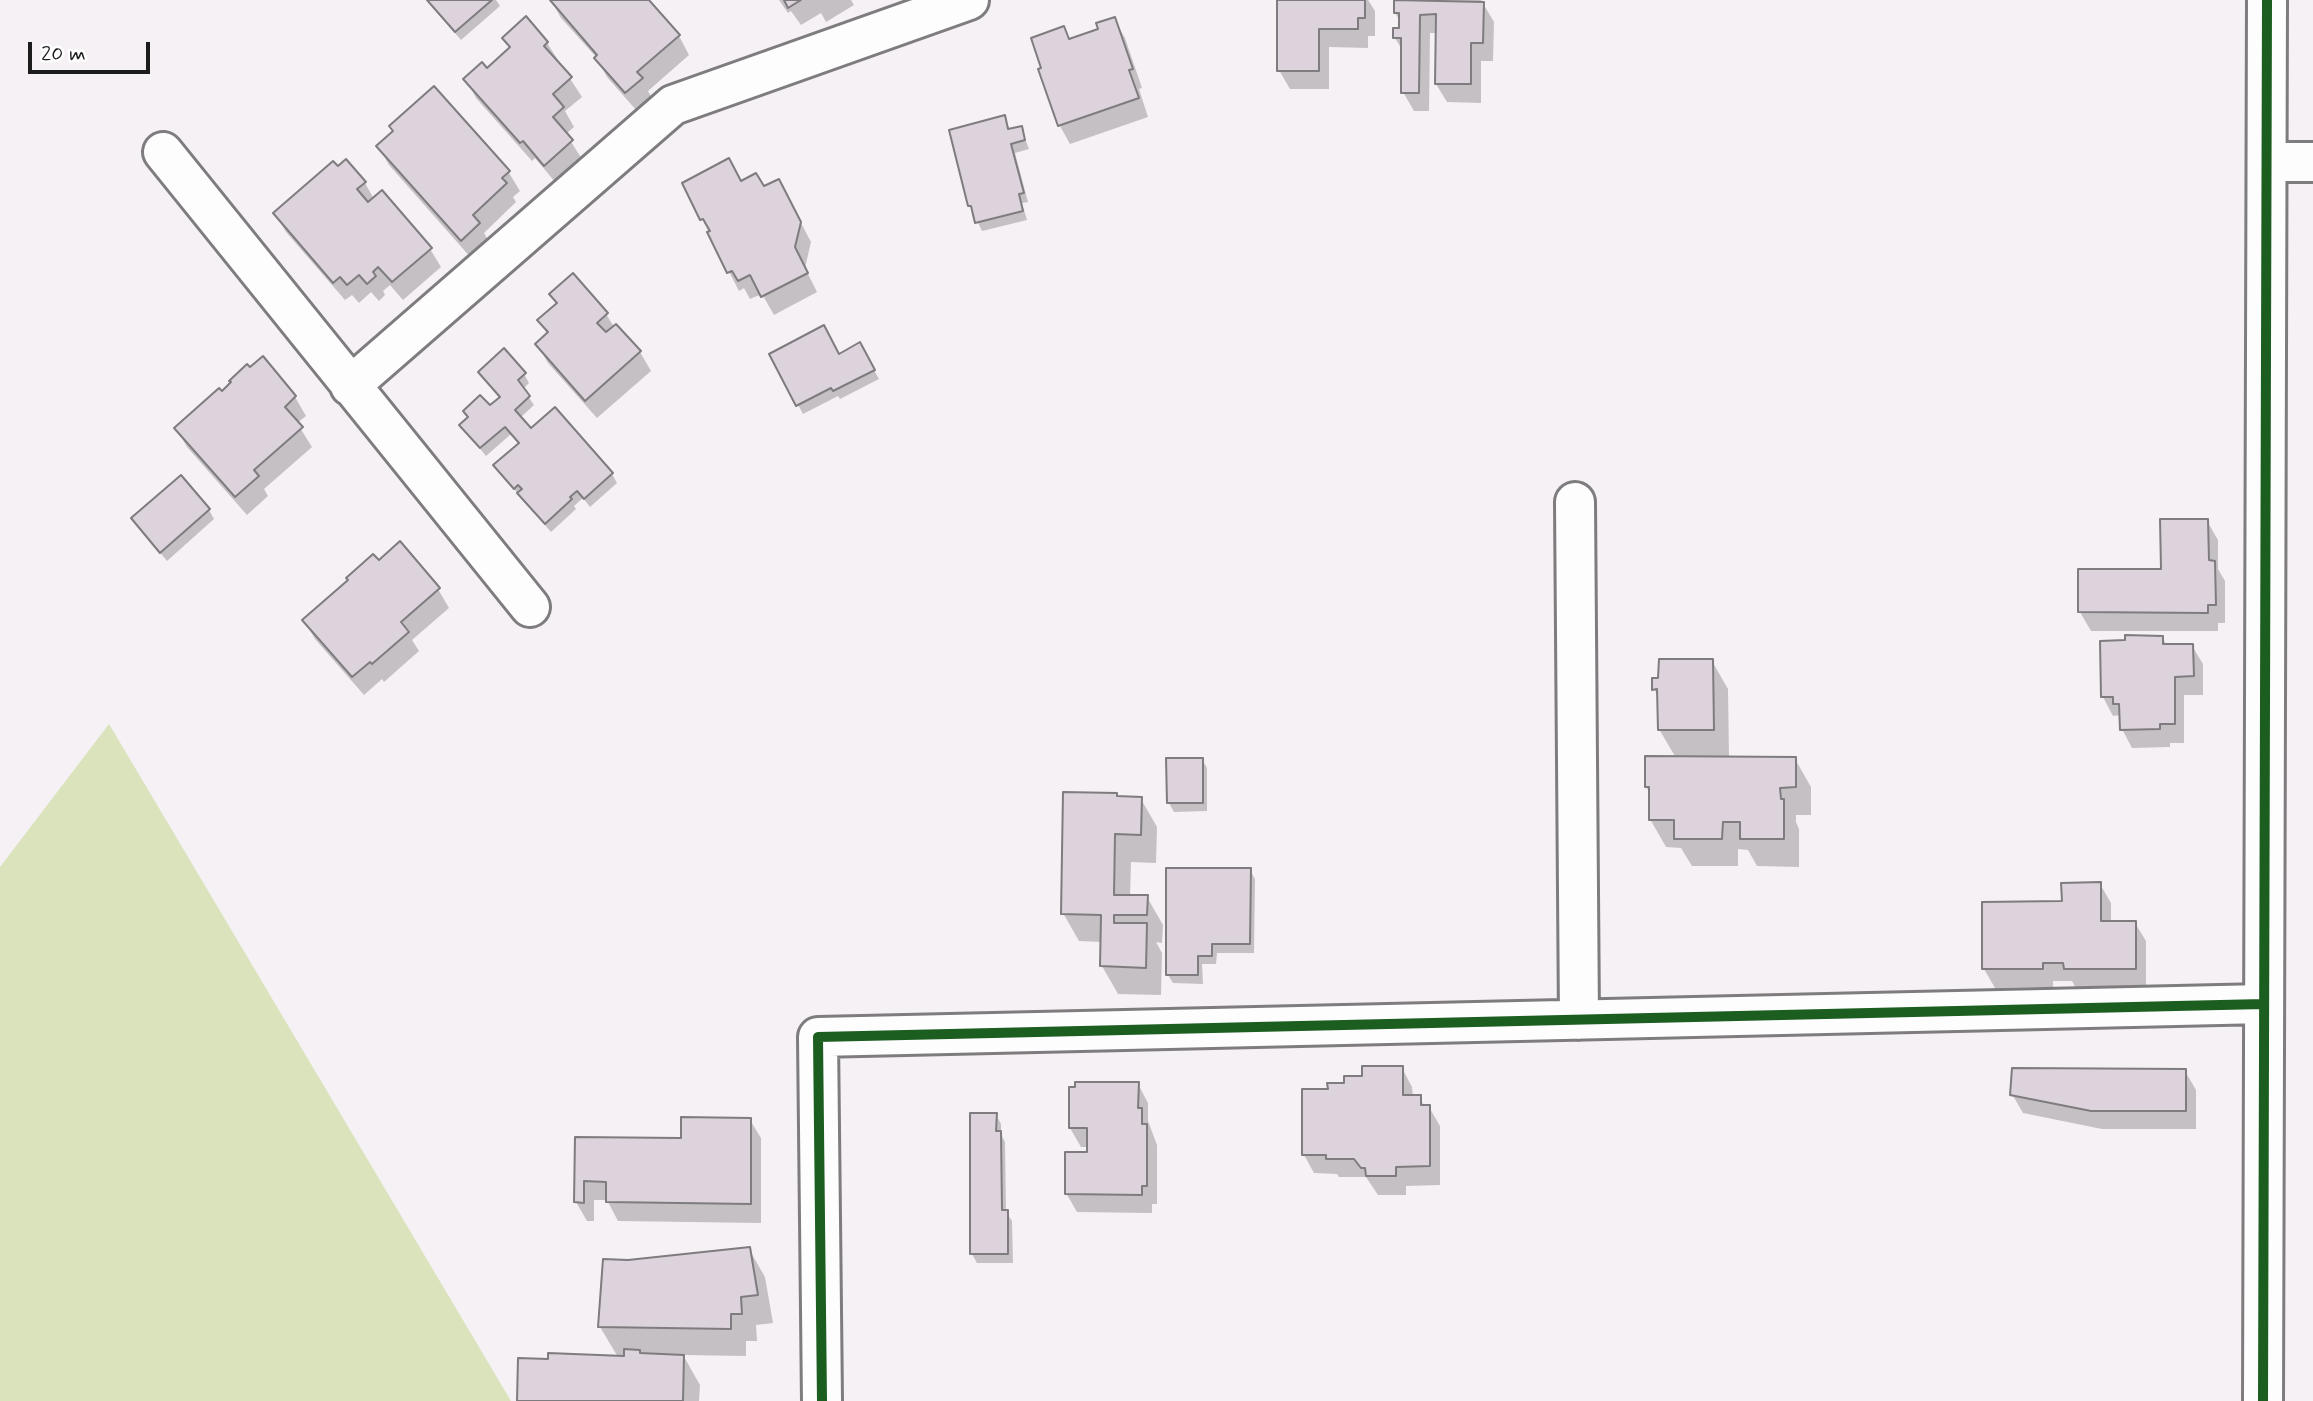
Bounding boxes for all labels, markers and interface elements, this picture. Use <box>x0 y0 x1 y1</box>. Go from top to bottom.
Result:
scale bar <box>32 28 154 72</box>
text: 20 m <box>41 40 86 68</box>

